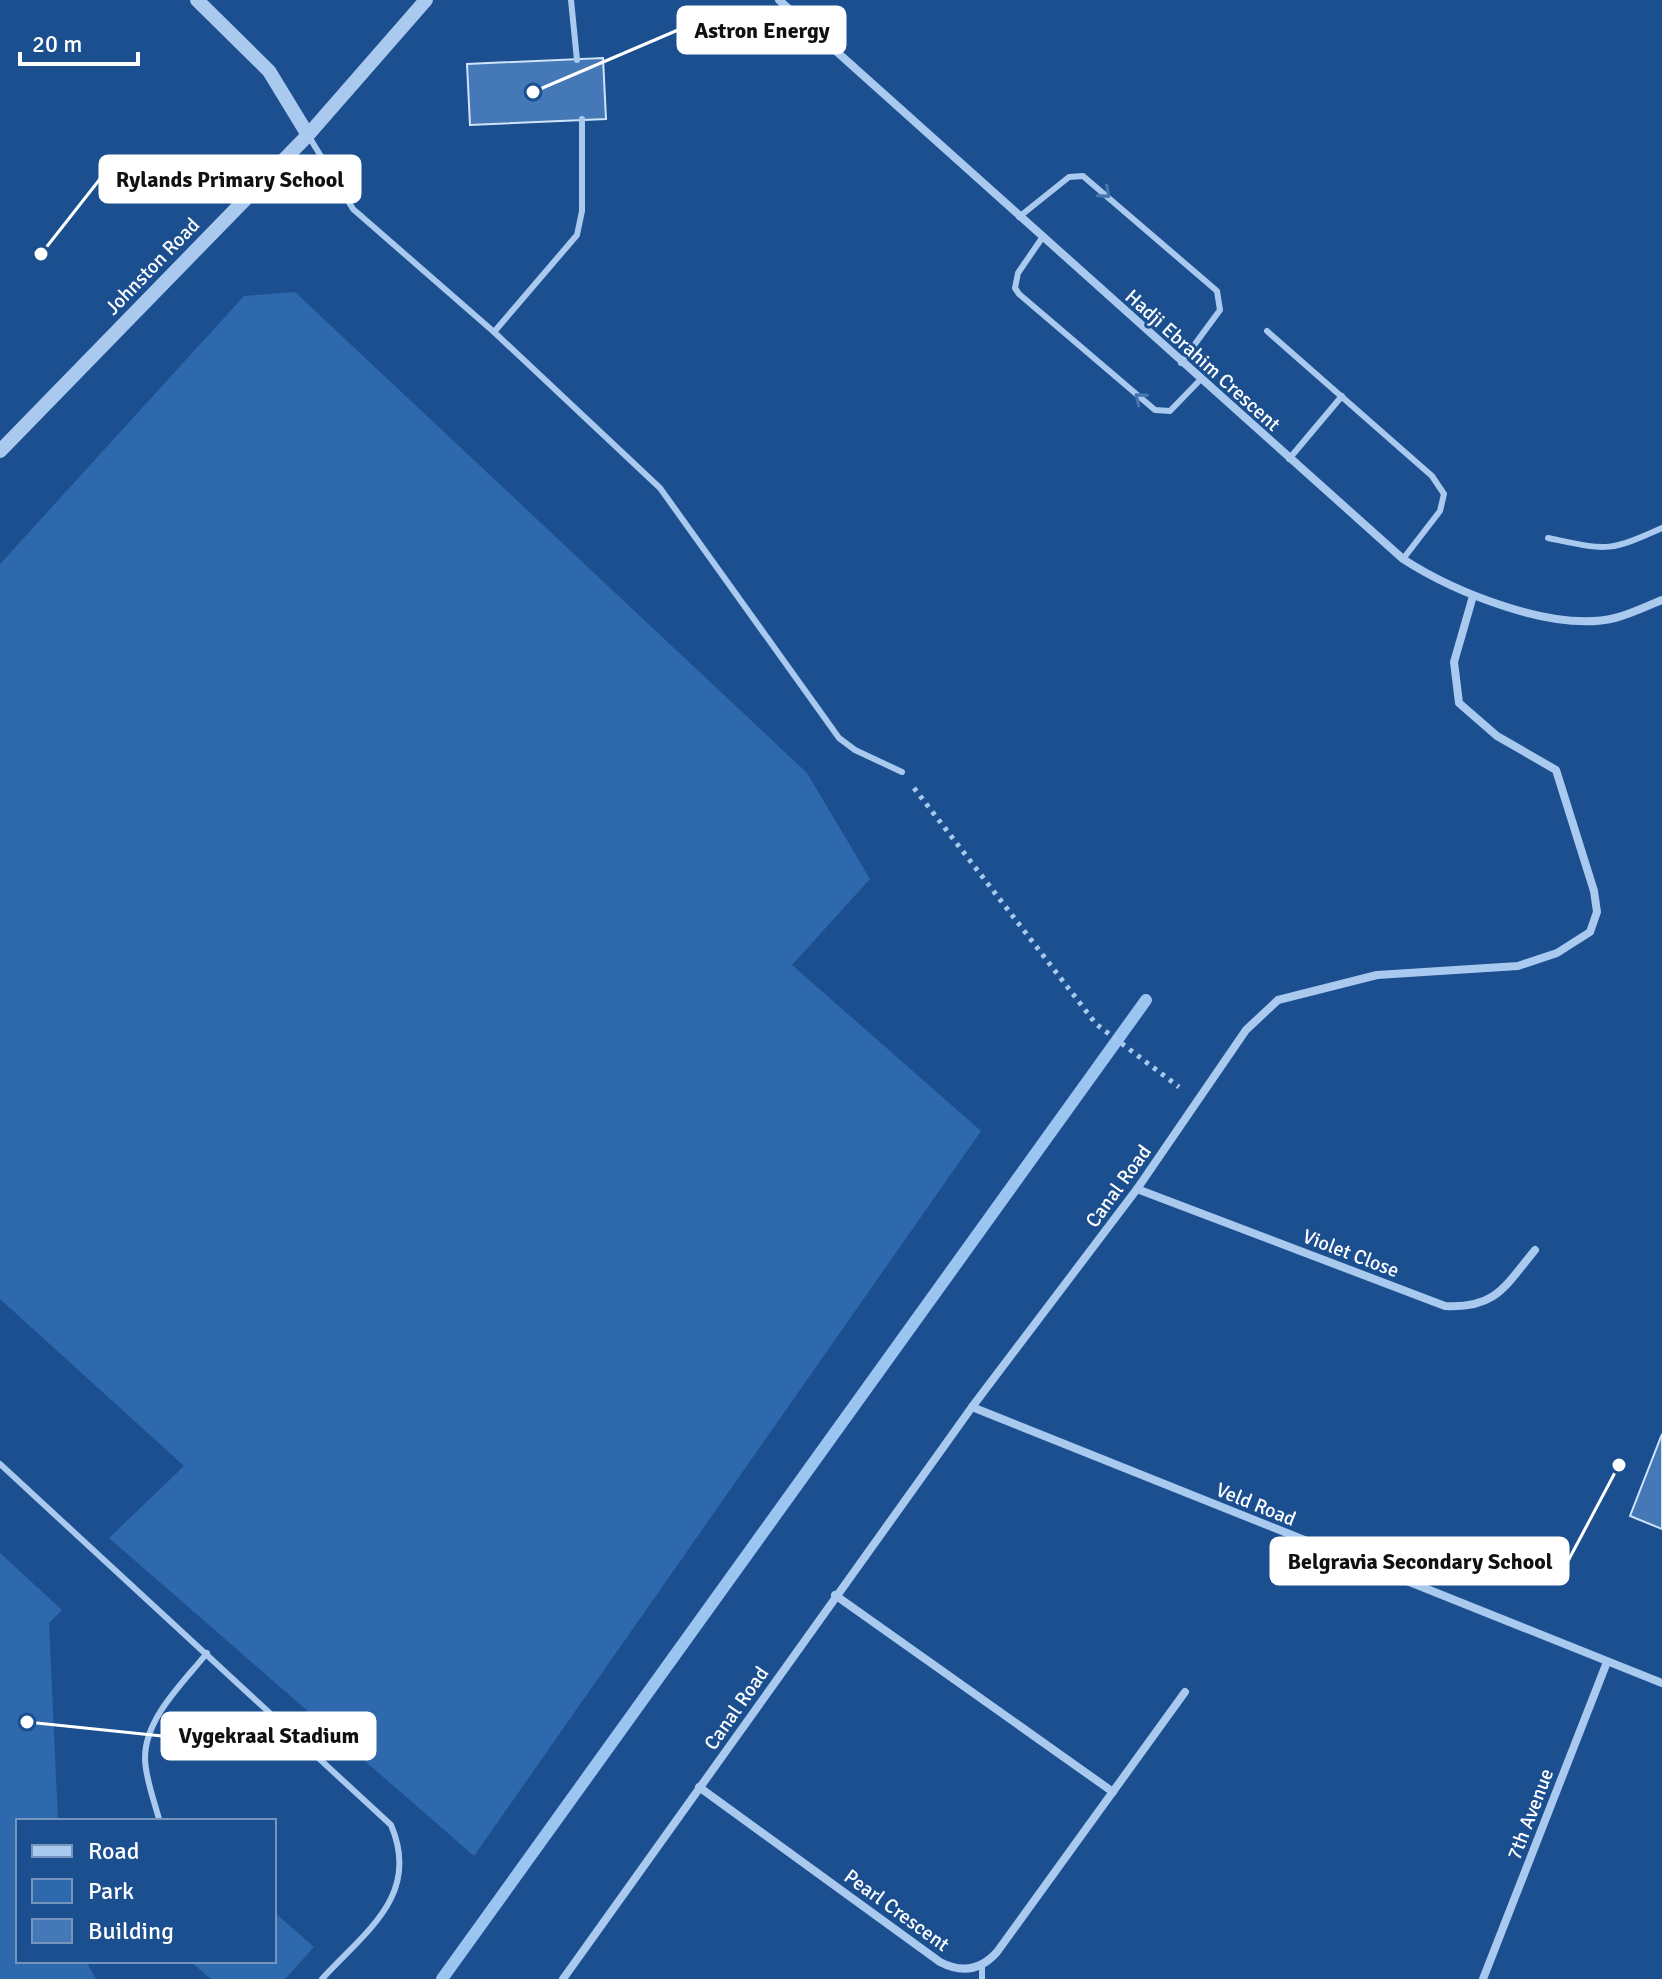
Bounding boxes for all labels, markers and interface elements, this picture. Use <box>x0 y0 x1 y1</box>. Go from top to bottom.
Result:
callout: Astron Energy <box>678 7 845 53</box>
scale bar <box>20 16 138 66</box>
text: Astron Energy <box>694 17 830 44</box>
text: 20 m <box>32 29 82 59</box>
callout: Rylands Primary School <box>100 156 360 202</box>
text: Rylands Primary School <box>116 166 344 193</box>
one-way arrow <box>1095 183 1110 198</box>
street label: Johnston Road <box>100 213 205 320</box>
street label: Hadji Ebrahim Crescent <box>1120 284 1286 437</box>
one-way arrow <box>1135 393 1149 408</box>
street label: Canal Road <box>1080 1140 1157 1233</box>
street label: Violet Close <box>1299 1224 1403 1283</box>
street label: Veld Road <box>1212 1477 1299 1532</box>
callout: Belgravia Secondary School <box>1271 1538 1568 1584</box>
text: Belgravia Secondary School <box>1287 1548 1553 1575</box>
street label: Canal Road <box>699 1662 774 1755</box>
callout: Vygekraal Stadium <box>162 1713 375 1759</box>
text: Vygekraal Stadium <box>179 1722 360 1749</box>
street label: 7th Avenue <box>1502 1765 1559 1863</box>
legend <box>16 1819 276 1963</box>
text: Road <box>88 1836 139 1866</box>
street label: Pearl Crescent <box>839 1864 954 1957</box>
text: Park <box>88 1876 134 1906</box>
text: Building <box>88 1916 174 1946</box>

